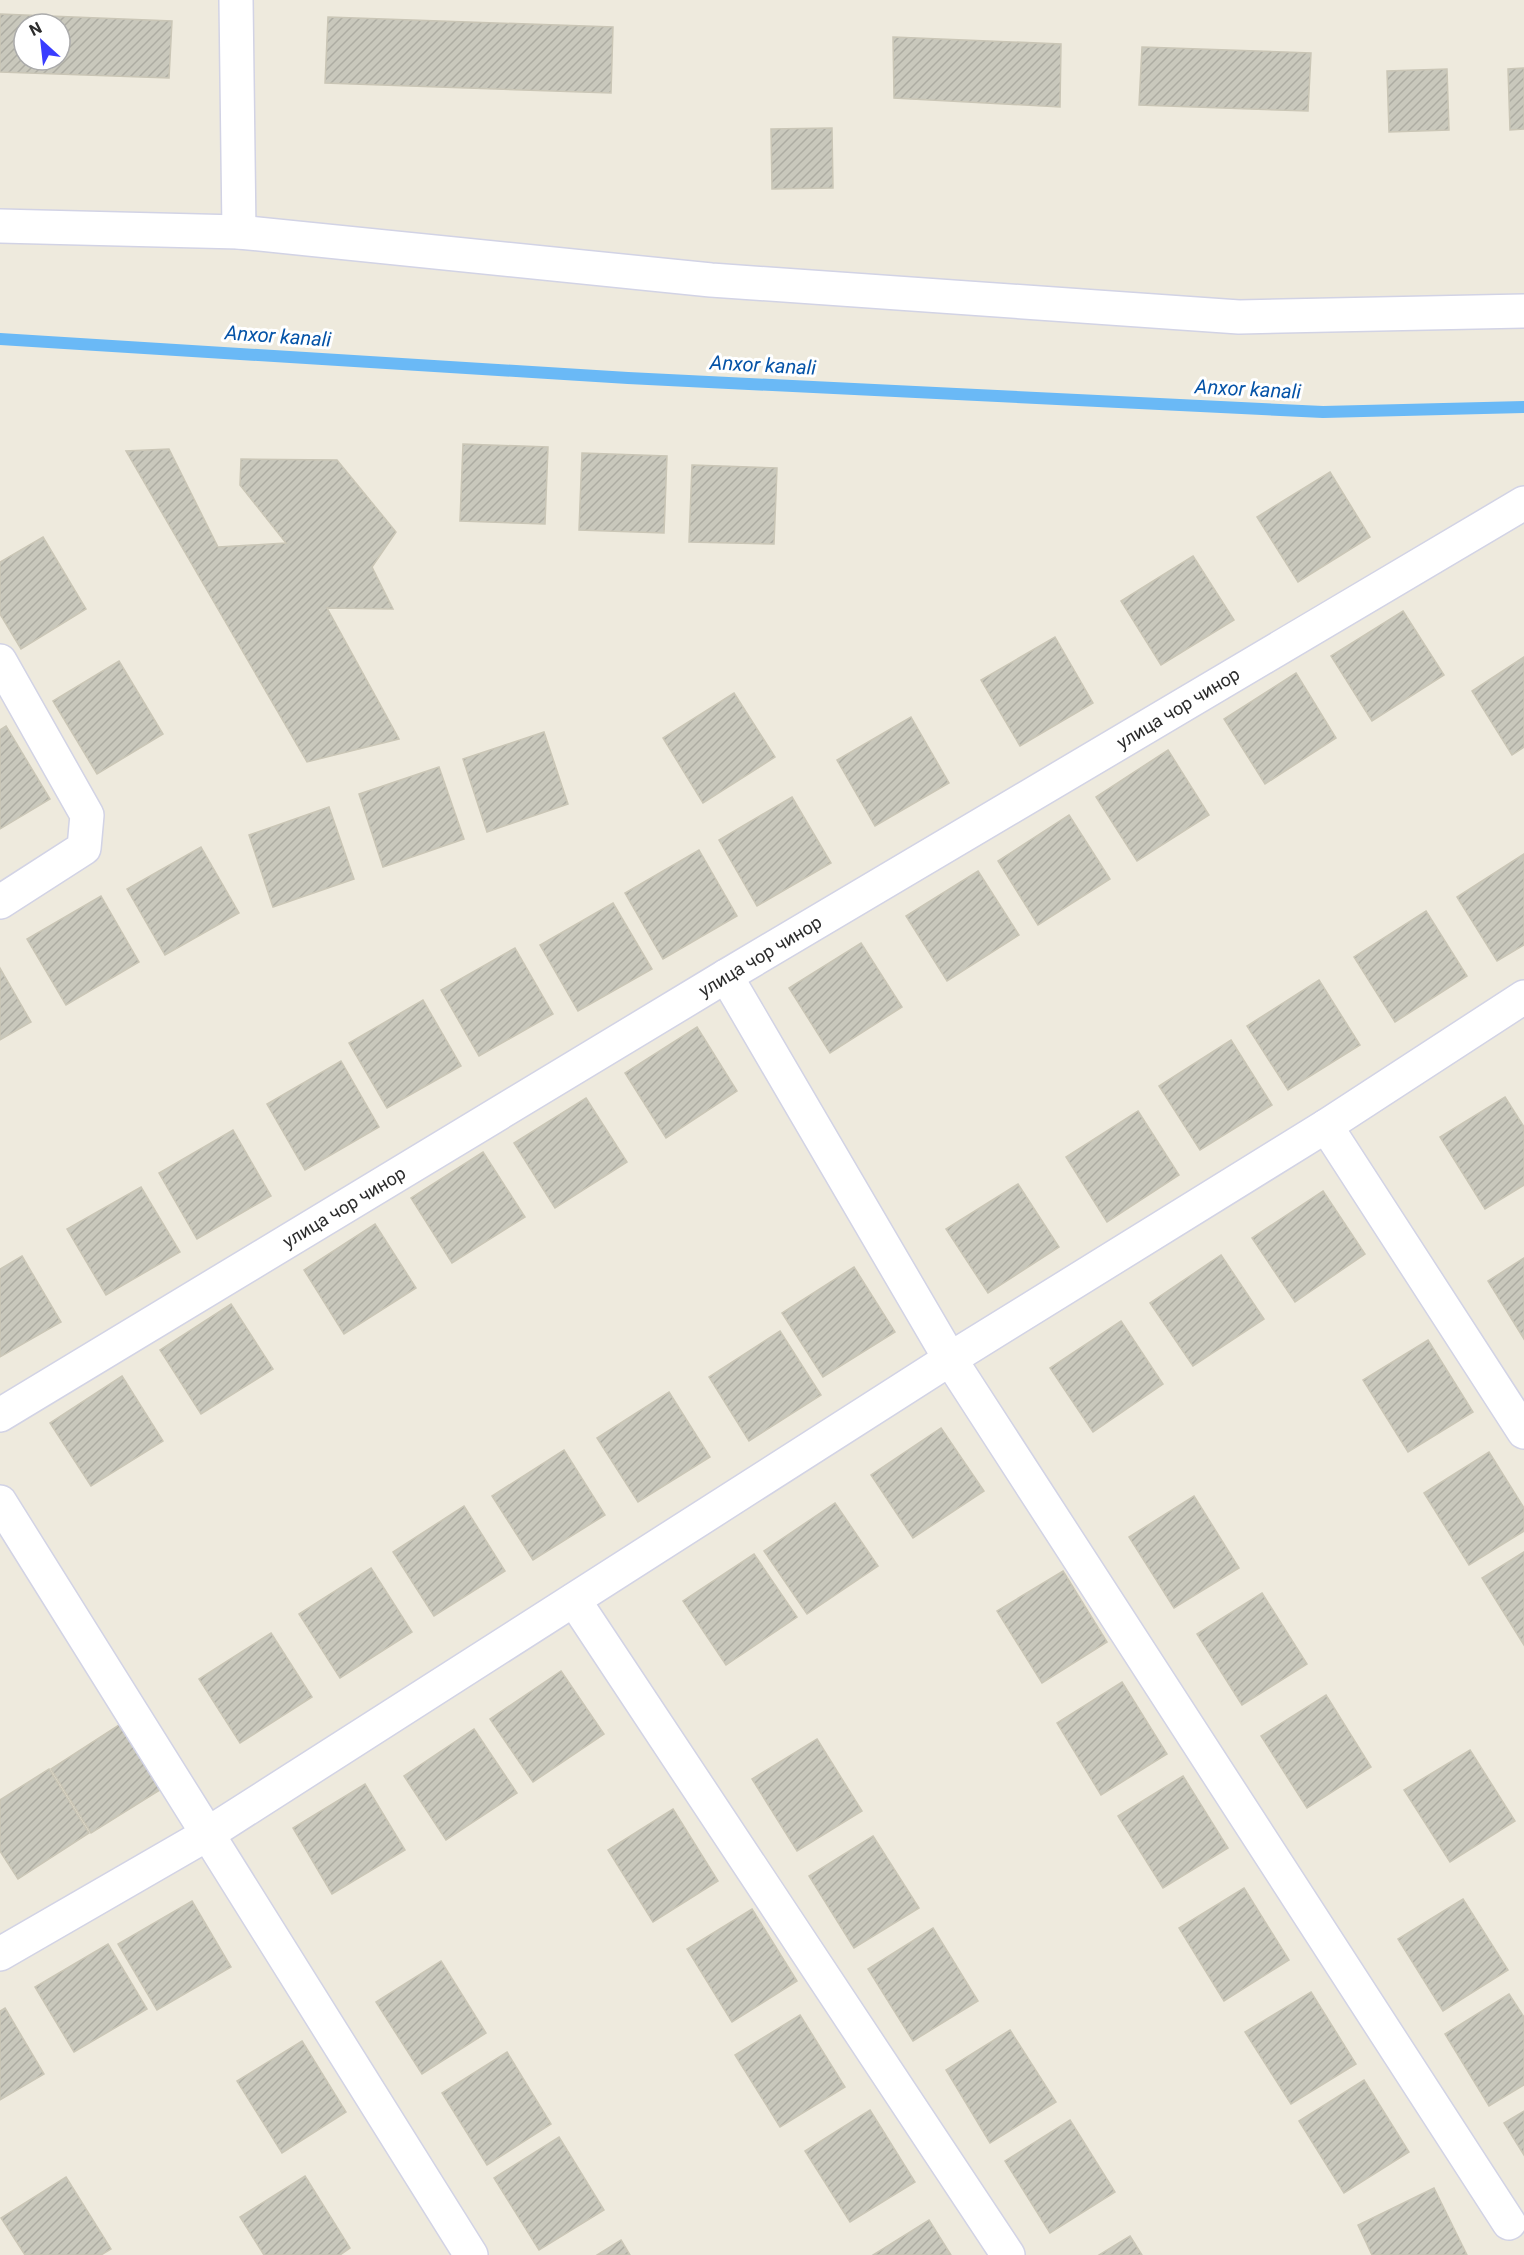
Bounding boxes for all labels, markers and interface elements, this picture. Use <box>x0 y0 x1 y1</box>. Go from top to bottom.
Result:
north arrow <box>12 12 72 72</box>
text: N <box>26 18 45 40</box>
water label: Anxor kanali <box>223 320 332 352</box>
water label: Anxor kanali <box>708 350 817 380</box>
water label: Anxor kanali <box>1193 374 1302 404</box>
street label: улица чор чинор <box>1113 663 1243 753</box>
street label: улица чор чинор <box>695 911 825 1001</box>
street label: улица чор чинор <box>279 1162 409 1252</box>

